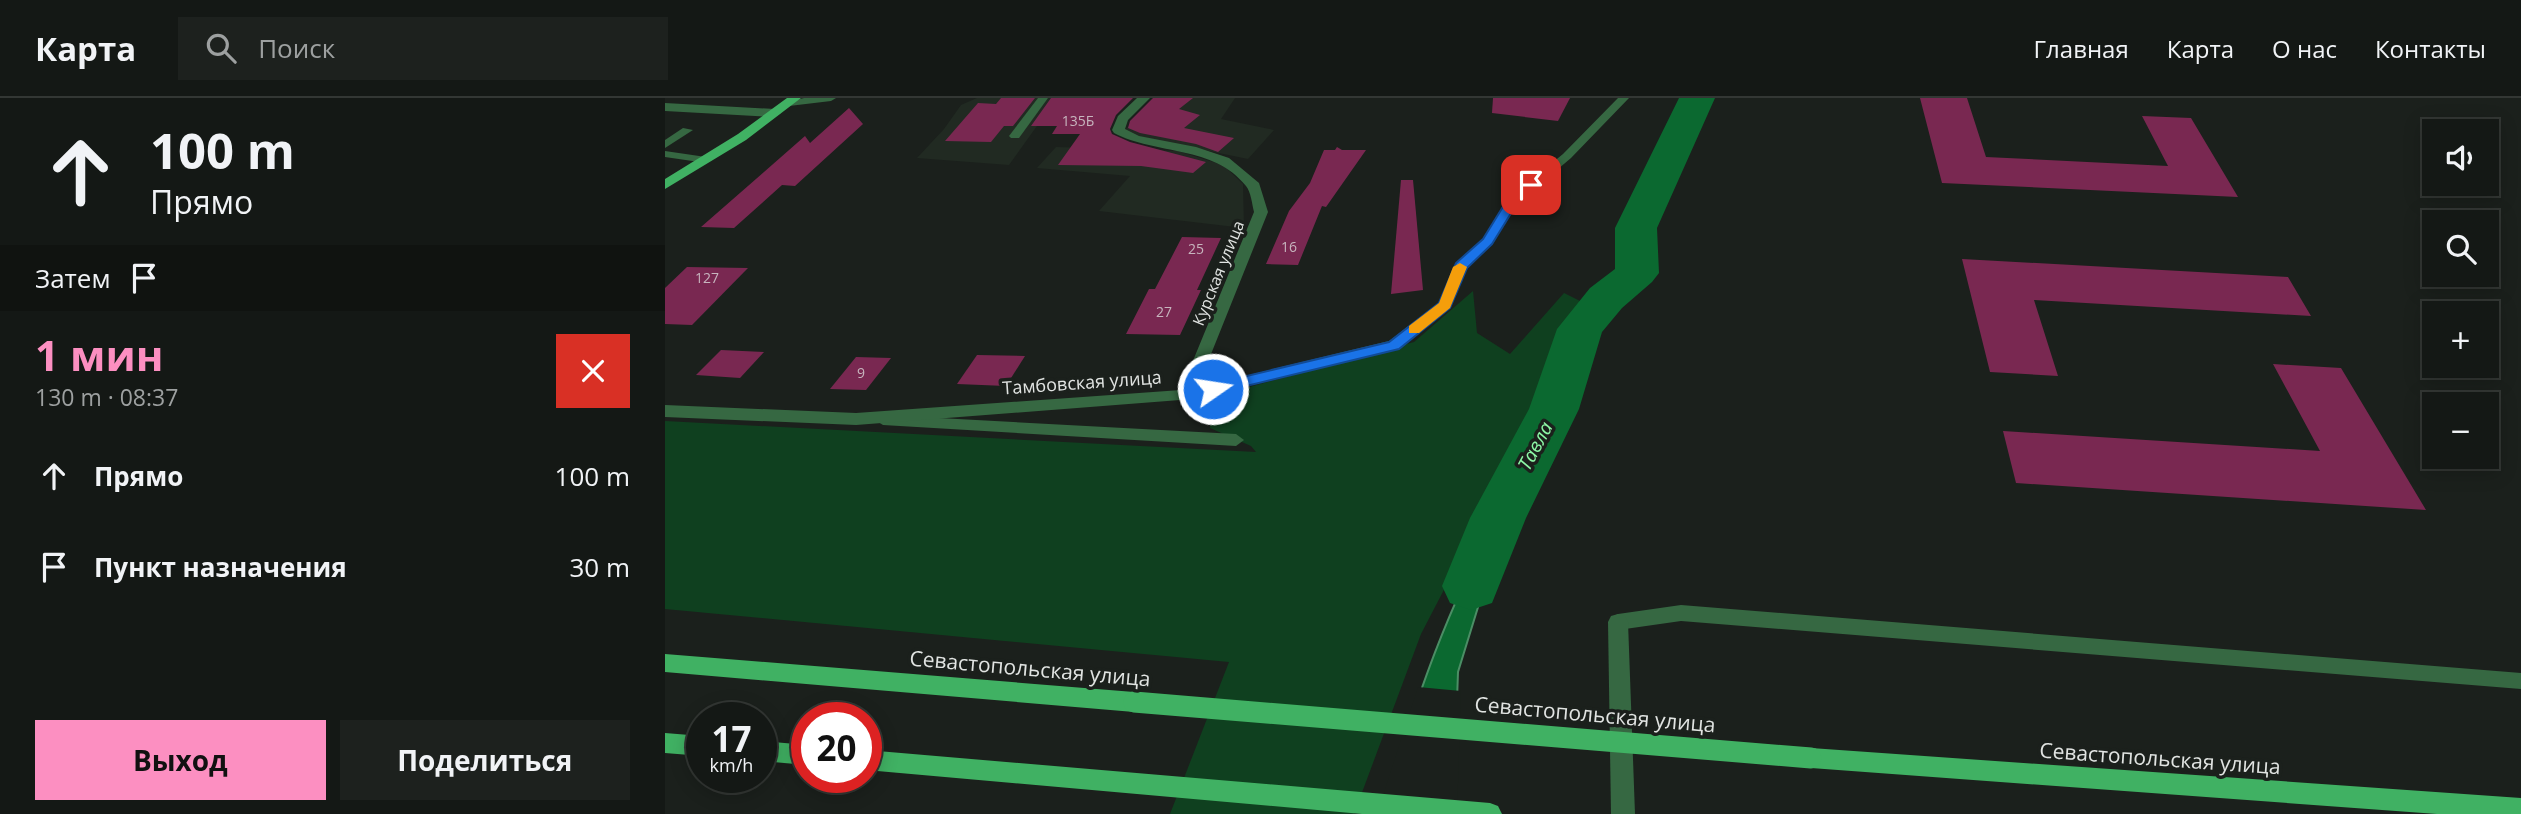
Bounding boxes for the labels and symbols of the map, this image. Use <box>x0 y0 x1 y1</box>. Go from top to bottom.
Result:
house number: 135Б <box>1062 111 1094 130</box>
pin <box>1501 155 1561 215</box>
street label: Курская улица <box>1187 217 1249 329</box>
house number: 16 <box>1281 237 1297 256</box>
house number: 25 <box>1188 239 1204 258</box>
house number: 127 <box>695 268 719 287</box>
house number: 27 <box>1156 302 1172 321</box>
position arrow <box>1176 352 1250 426</box>
house number: 9 <box>857 363 865 382</box>
street label: Тамбовская улица <box>1001 364 1162 400</box>
water label: Тавла <box>1511 417 1559 475</box>
street label: Севастопольская улица <box>908 644 1152 692</box>
street label: Севастопольская улица <box>1473 690 1717 738</box>
speed limit sign: 20 <box>791 702 882 793</box>
street label: Севастопольская улица <box>2039 736 2282 780</box>

